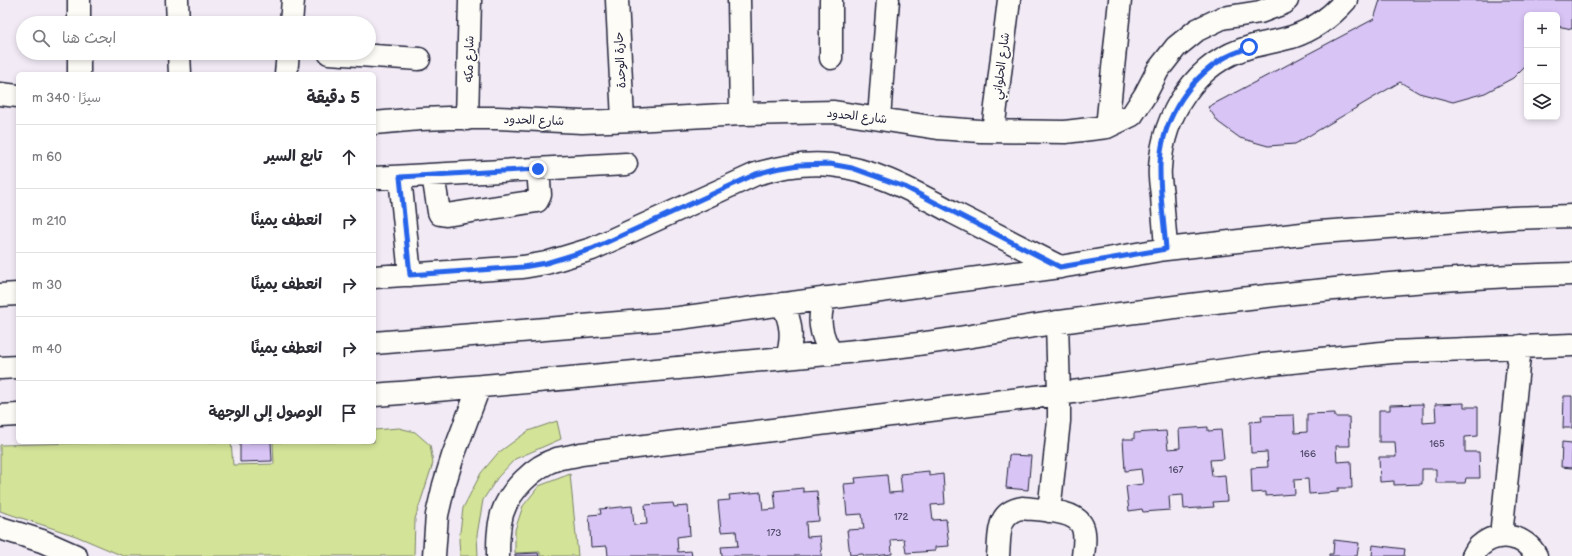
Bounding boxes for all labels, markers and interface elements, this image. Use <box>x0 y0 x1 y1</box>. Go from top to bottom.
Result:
map controls <box>1524 12 1560 120</box>
button: + <box>1524 12 1560 48</box>
search box <box>16 16 376 60</box>
icon: search <box>30 27 52 49</box>
text: ابحث هنا <box>62 29 116 48</box>
street label: حارة الوحدة <box>612 31 629 89</box>
street label: شارع الحلواني <box>990 32 1016 101</box>
street label: شارع مكه <box>462 35 478 83</box>
route start <box>1240 38 1258 56</box>
button: − <box>1524 48 1560 84</box>
button: layers <box>1524 84 1560 120</box>
text: 5 دقيقة <box>306 88 360 108</box>
text: سيرًا · 340 m <box>32 90 101 106</box>
street label: شارع الحدود <box>826 106 888 128</box>
street label: شارع الحدود <box>503 112 565 130</box>
icon: ahead <box>338 146 360 168</box>
text: تابع السير <box>264 147 322 166</box>
text: 60 m <box>32 149 62 165</box>
route end <box>529 160 547 178</box>
icon: right <box>338 210 360 232</box>
text: انعطف يمينًا <box>251 211 322 230</box>
text: 210 m <box>32 213 66 229</box>
icon: right <box>338 274 360 296</box>
text: انعطف يمينًا <box>251 275 322 294</box>
text: 30 m <box>32 277 62 293</box>
icon: right <box>338 338 360 360</box>
text: انعطف يمينًا <box>251 339 322 358</box>
text: 40 m <box>32 341 62 357</box>
icon: arrive <box>338 402 360 424</box>
text: الوصول إلى الوجهة <box>208 403 322 422</box>
house number: 165 <box>1429 438 1445 450</box>
house number: 166 <box>1300 448 1316 460</box>
house number: 167 <box>1169 464 1184 476</box>
house number: 172 <box>894 511 908 523</box>
house number: 173 <box>767 527 781 539</box>

